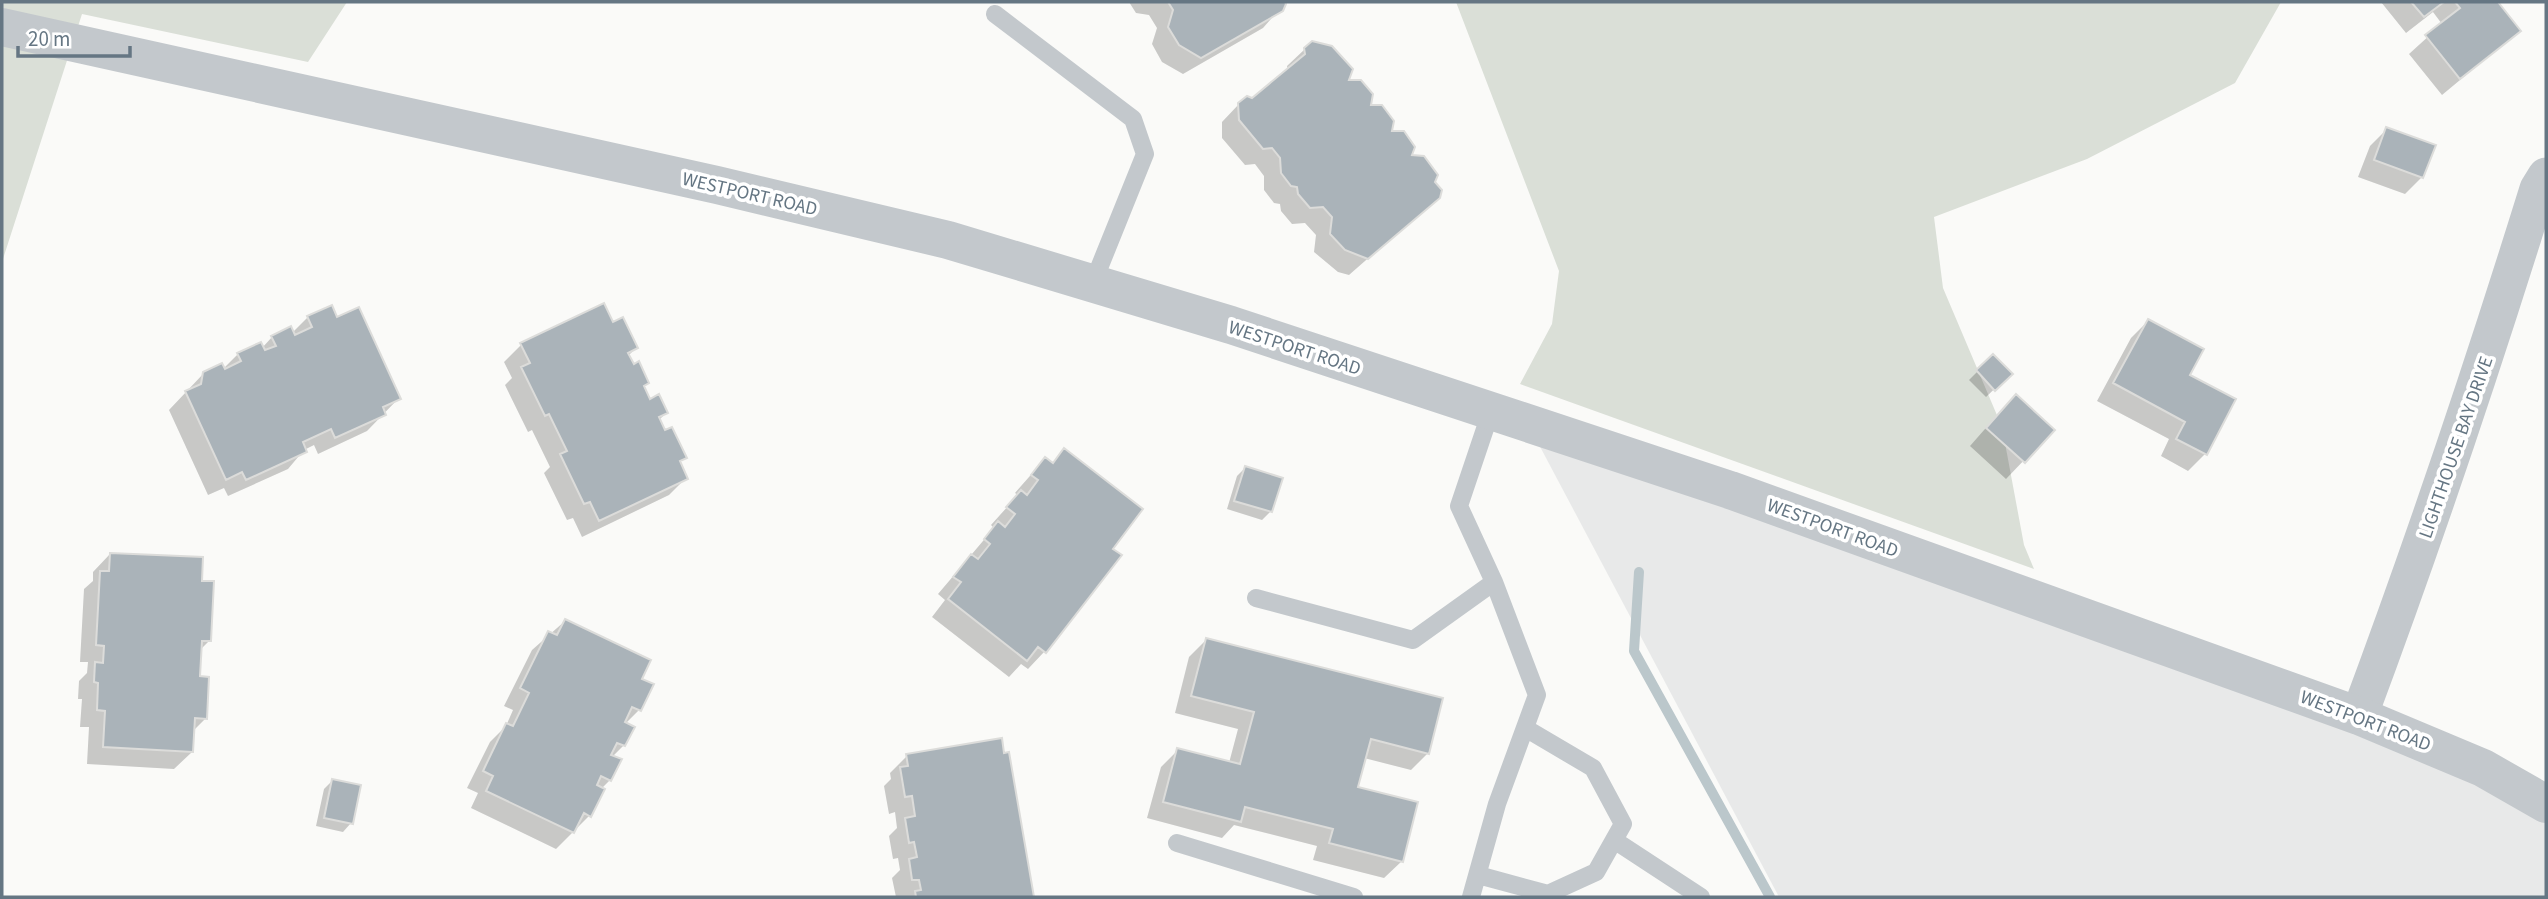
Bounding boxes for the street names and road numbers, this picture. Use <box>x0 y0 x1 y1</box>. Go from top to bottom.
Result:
street label: WESTPORT ROAD <box>679 166 820 223</box>
street label: WESTPORT ROAD <box>1225 314 1364 383</box>
street label: LIGHTHOUSE BAY DRIVE <box>2413 353 2500 542</box>
street label: WESTPORT ROAD <box>1763 492 1902 565</box>
street label: WESTPORT ROAD <box>2296 684 2435 759</box>

